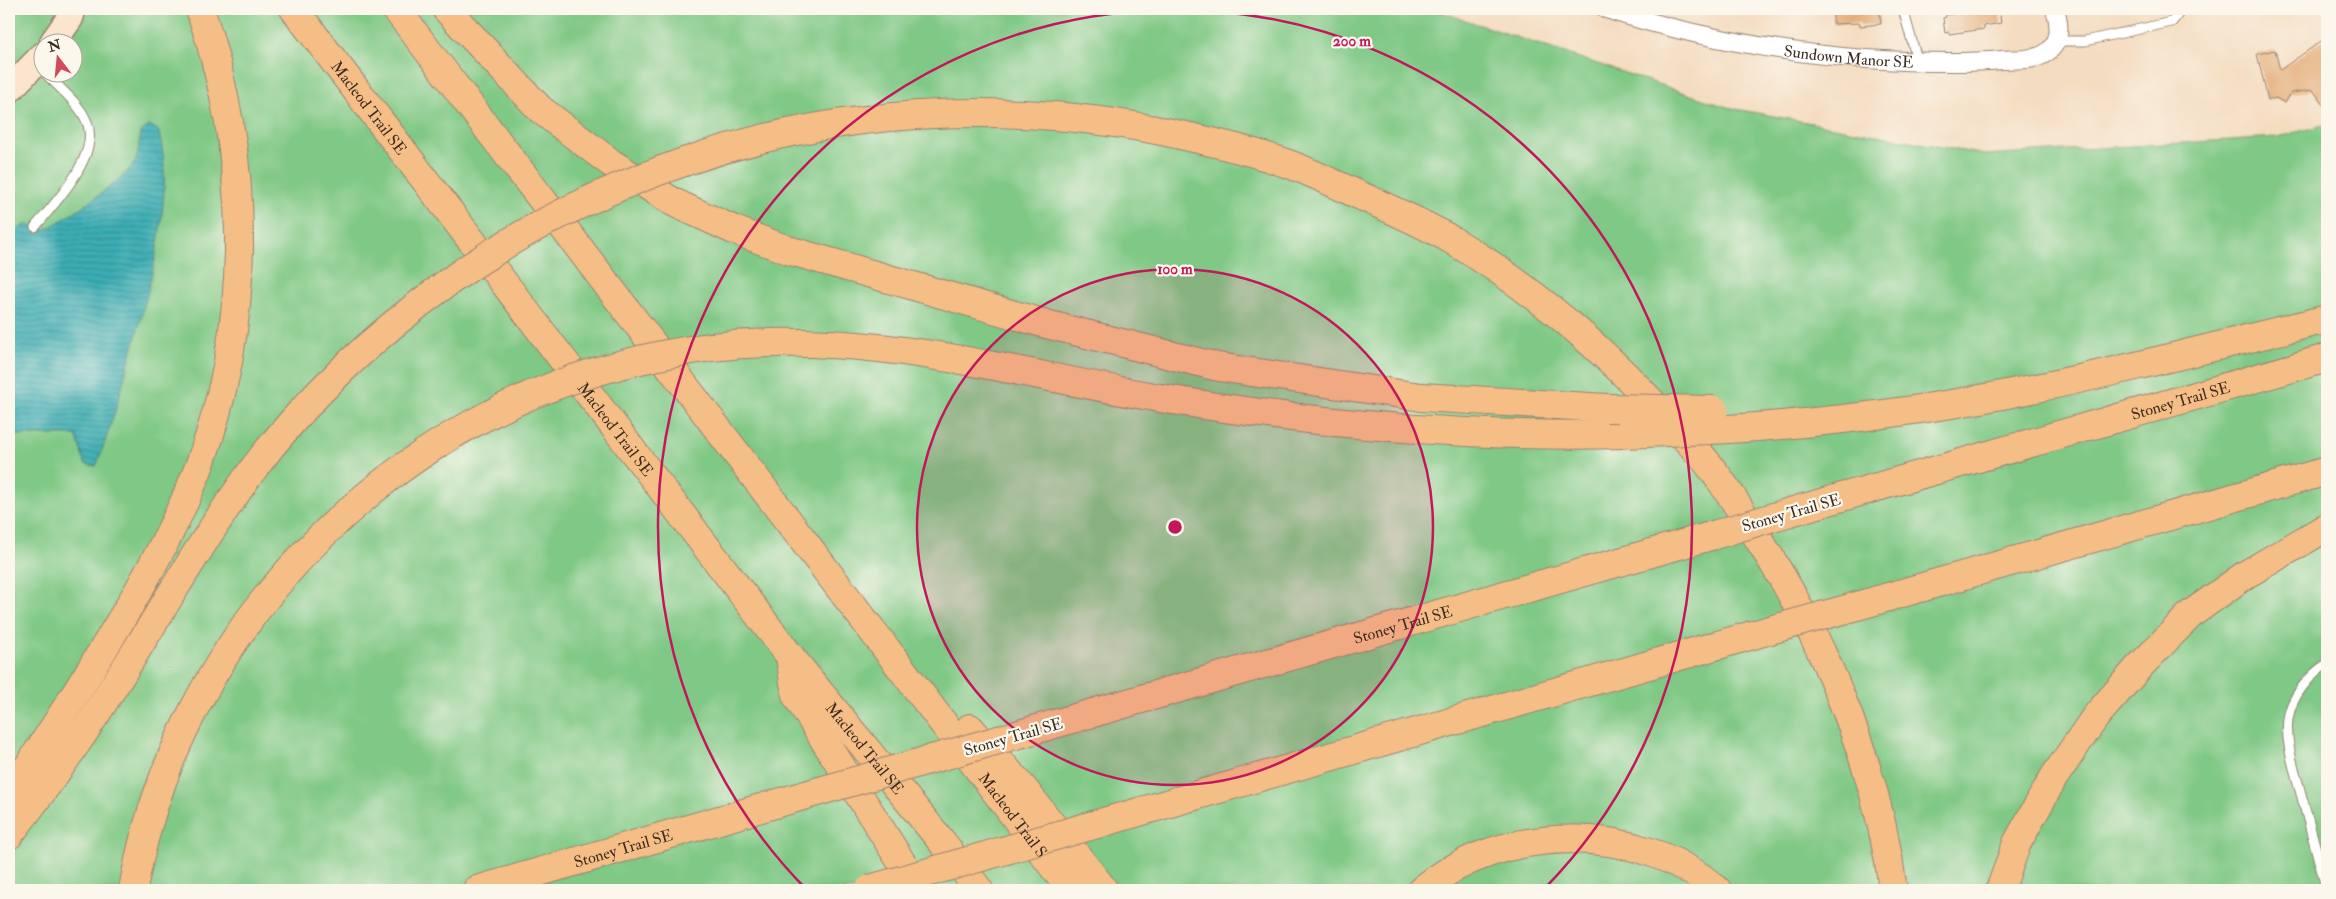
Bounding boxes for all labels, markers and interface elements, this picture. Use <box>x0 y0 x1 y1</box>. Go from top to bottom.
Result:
north arrow <box>32 32 82 82</box>
text: 200 m <box>1333 32 1371 51</box>
text: N <box>45 36 63 56</box>
street label: Sundown Manor SE <box>1783 41 1914 73</box>
street label: Macleod Trail SE <box>326 57 411 159</box>
text: 100 m <box>1157 260 1193 279</box>
street label: Stoney Trail SE <box>2129 377 2232 425</box>
street label: Macleod Trail SE <box>573 379 657 480</box>
street label: Stoney Trail SE <box>1740 489 1843 537</box>
centre of rings <box>1166 518 1184 536</box>
street label: Stoney Trail SE <box>1351 601 1455 649</box>
street label: Macleod Trail SE <box>821 698 908 799</box>
street label: Stoney Trail SE <box>962 713 1065 761</box>
street label: Macleod Trail S <box>974 769 1051 862</box>
street label: Stoney Trail SE <box>572 825 675 873</box>

